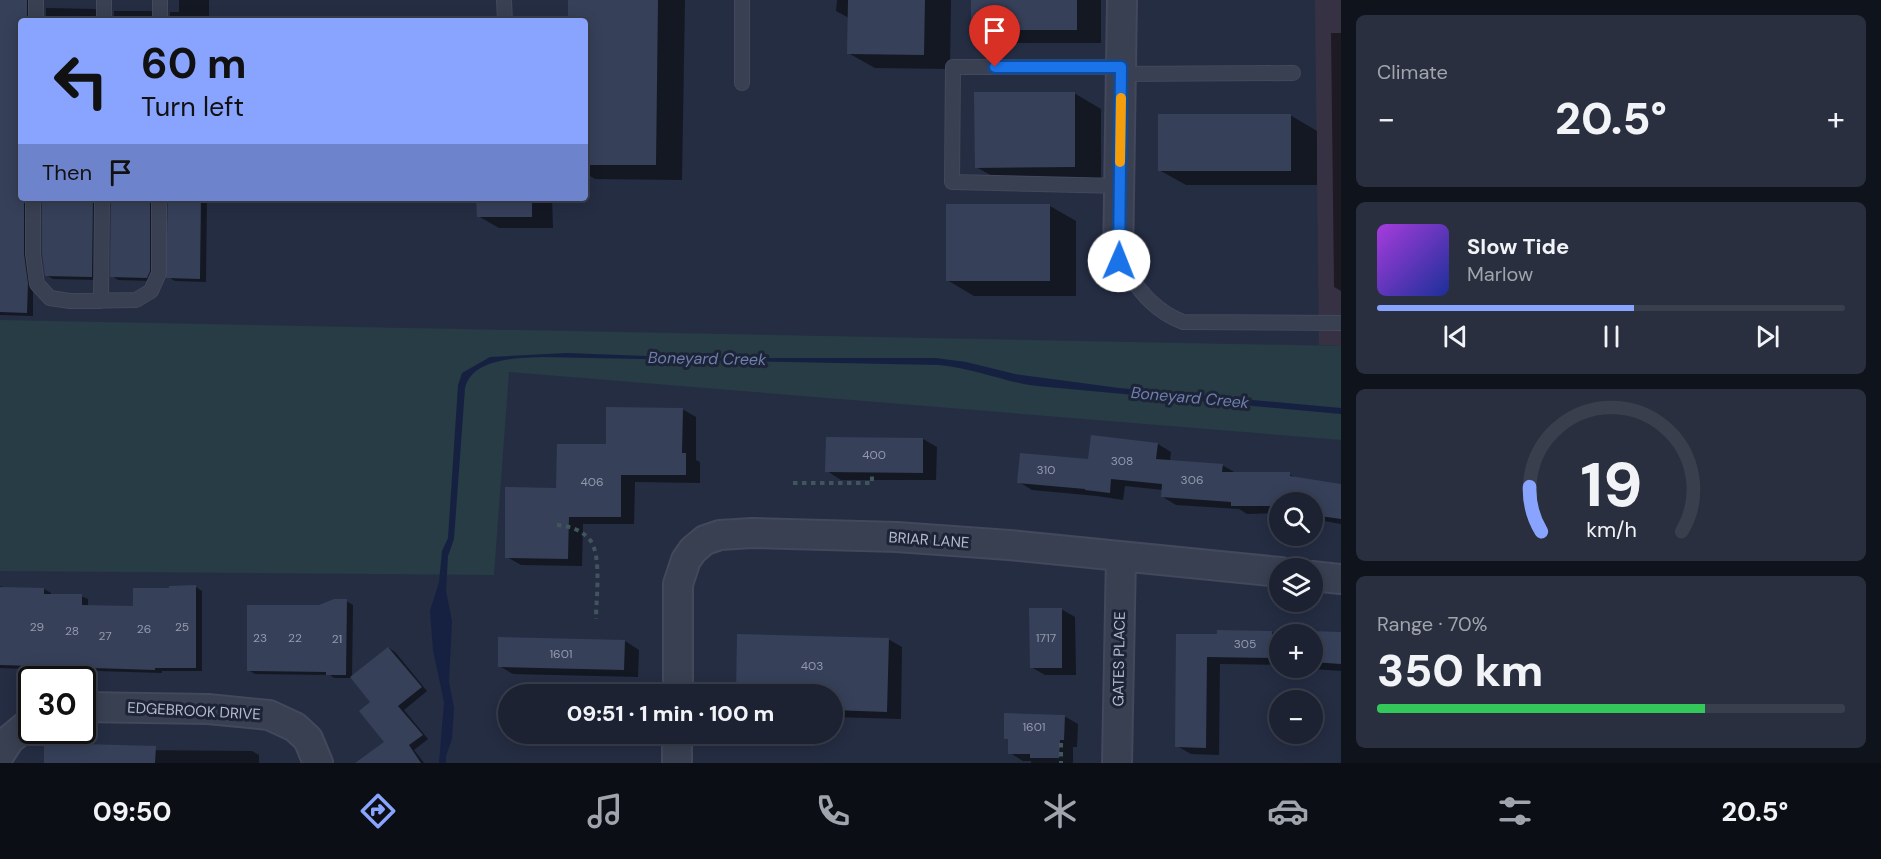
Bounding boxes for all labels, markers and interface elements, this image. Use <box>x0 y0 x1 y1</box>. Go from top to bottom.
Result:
pin <box>969 5 1020 67</box>
icon: arrive <box>978 14 1011 47</box>
text: 60 m <box>141 36 247 91</box>
icon: left <box>42 42 120 120</box>
text: Climate <box>1377 59 1448 85</box>
text: Turn left <box>141 89 244 124</box>
text: 20.5° <box>1555 89 1667 148</box>
text: − <box>1377 97 1395 140</box>
text: + <box>1827 97 1845 140</box>
icon: arrive <box>104 156 137 189</box>
text: Then <box>42 158 92 187</box>
position arrow <box>1087 229 1151 293</box>
text: Slow Tide <box>1467 232 1569 261</box>
text: Marlow <box>1467 261 1533 287</box>
icon: previous <box>1439 320 1472 353</box>
icon: pause <box>1595 320 1628 353</box>
icon: next <box>1751 320 1784 353</box>
water label: Boneyard Creek <box>648 347 767 370</box>
water label: Boneyard Creek <box>1130 382 1251 413</box>
text: 19 <box>1580 444 1642 525</box>
house number: 400 <box>862 447 886 463</box>
house number: 308 <box>1111 453 1133 469</box>
house number: 310 <box>1037 462 1055 478</box>
house number: 306 <box>1181 472 1203 488</box>
house number: 406 <box>580 474 604 490</box>
map controls <box>1269 492 1323 744</box>
button: search <box>1269 492 1323 546</box>
text: km/h <box>1586 516 1636 544</box>
street label: BRIAR LANE <box>888 527 970 553</box>
button: layers <box>1269 558 1323 612</box>
street label: GATES PLACE <box>1108 611 1130 707</box>
text: Range · 70% <box>1377 611 1487 637</box>
house number: 29 <box>30 619 44 635</box>
house number: 25 <box>175 619 189 635</box>
house number: 26 <box>137 621 151 637</box>
house number: 28 <box>65 623 79 639</box>
button: + <box>1269 624 1323 678</box>
house number: 27 <box>98 628 112 644</box>
house number: 23 <box>253 630 267 646</box>
house number: 22 <box>288 630 302 646</box>
house number: 1717 <box>1036 630 1056 646</box>
house number: 21 <box>332 631 342 647</box>
house number: 305 <box>1234 636 1256 652</box>
text: 350 km <box>1377 641 1543 700</box>
house number: 1601 <box>549 646 573 662</box>
house number: 403 <box>801 658 823 674</box>
speed limit sign: 30 <box>18 666 96 744</box>
button: − <box>1269 690 1323 744</box>
street label: EDGEBROOK DRIVE <box>127 698 261 724</box>
text: 09:51 · 1 min · 100 m <box>567 699 774 728</box>
house number: 1601 <box>1022 719 1046 735</box>
icon: directions <box>357 790 399 832</box>
icon: music <box>584 790 626 832</box>
icon: phone <box>812 790 854 832</box>
icon: climate <box>1039 790 1081 832</box>
icon: car <box>1267 790 1309 832</box>
icon: filters <box>1494 790 1536 832</box>
text: 09:50 <box>93 794 172 829</box>
text: 20.5° <box>1721 794 1788 829</box>

